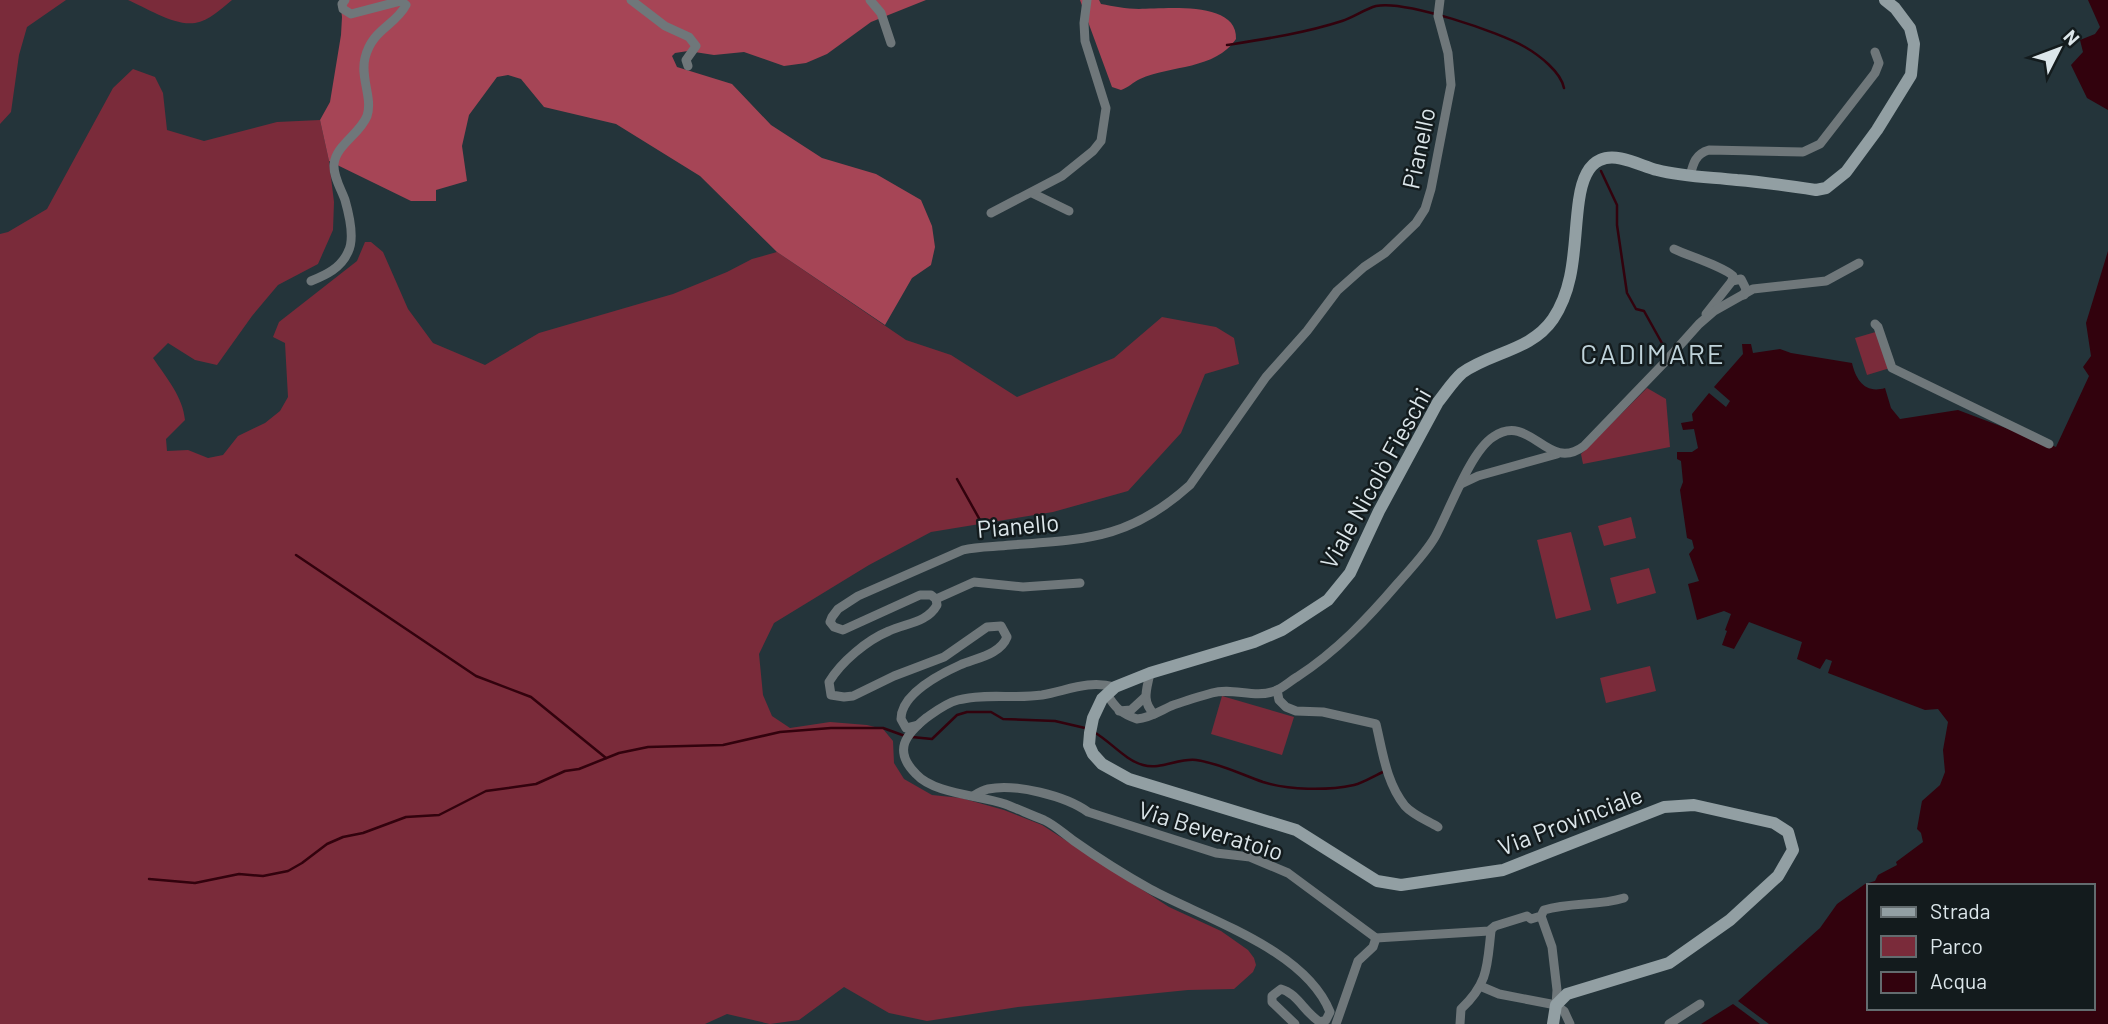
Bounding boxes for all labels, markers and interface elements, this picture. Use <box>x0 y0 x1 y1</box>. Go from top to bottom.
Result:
north arrow <box>2024 14 2094 84</box>
text: N <box>2059 25 2085 50</box>
street label: Pianello <box>1395 105 1441 191</box>
district label: CADIMARE <box>1580 336 1726 370</box>
street label: Viale Nicolò Fieschi <box>1313 383 1437 573</box>
street label: Pianello <box>976 507 1060 543</box>
street label: Via Provinciale <box>1494 779 1646 861</box>
street label: Via Beveratoio <box>1135 794 1287 866</box>
legend <box>1867 884 2094 1010</box>
text: Strada <box>1930 898 1990 923</box>
text: Parco <box>1930 933 1983 958</box>
text: Acqua <box>1930 968 1987 993</box>

